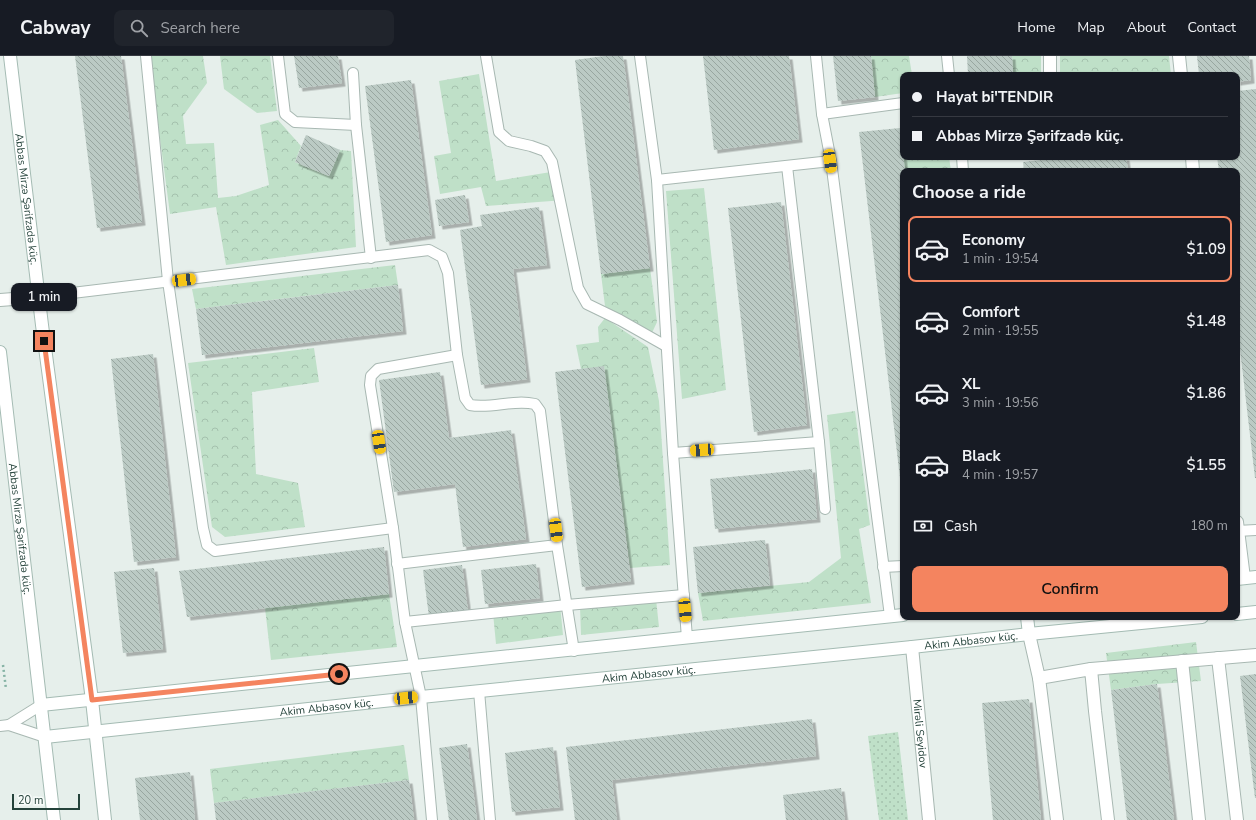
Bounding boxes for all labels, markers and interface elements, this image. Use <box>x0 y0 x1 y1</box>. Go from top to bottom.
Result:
search box <box>114 10 394 46</box>
text: Cabway <box>20 15 90 41</box>
icon: search <box>128 17 150 39</box>
text: Search here <box>160 18 240 38</box>
text: Home <box>1017 18 1055 37</box>
text: Map <box>1077 18 1105 37</box>
text: About <box>1127 18 1166 37</box>
text: Contact <box>1188 18 1236 37</box>
text: Hayat bi'TENDIR <box>936 87 1053 107</box>
text: Abbas Mirzə Şərifzadə küç. <box>936 126 1123 146</box>
street label: Abbas Mirzə Şərifzadə küç. <box>12 132 42 266</box>
car <box>822 148 838 174</box>
text: Choose a ride <box>912 180 1026 204</box>
text: Economy <box>962 230 1025 250</box>
icon: car <box>914 231 950 267</box>
text: $1.09 <box>1186 239 1226 259</box>
text: 1 min · 19:54 <box>962 250 1038 268</box>
car <box>171 273 197 287</box>
callout: 1 min <box>11 283 77 311</box>
text: 1 min <box>27 288 61 306</box>
text: Comfort <box>962 302 1019 322</box>
icon: car <box>914 303 950 339</box>
text: $1.48 <box>1186 311 1226 331</box>
text: 2 min · 19:55 <box>962 322 1038 340</box>
route end <box>35 332 53 350</box>
text: XL <box>962 374 981 394</box>
icon: car <box>914 375 950 411</box>
text: $1.86 <box>1186 383 1226 403</box>
text: 3 min · 19:56 <box>962 394 1038 412</box>
car <box>371 429 387 455</box>
car <box>690 443 714 457</box>
text: Black <box>962 446 1000 466</box>
icon: car <box>914 447 950 483</box>
text: $1.55 <box>1186 455 1226 475</box>
street label: Abbas Mirzə Şərifzadə küç. <box>5 462 35 596</box>
text: 4 min · 19:57 <box>962 466 1038 484</box>
icon: cash <box>912 515 934 537</box>
text: Cash <box>944 516 978 536</box>
car <box>549 517 563 543</box>
text: 180 m <box>1190 517 1228 535</box>
button: Confirm <box>912 566 1228 612</box>
car <box>678 598 692 622</box>
street label: Akim Abbasov küç. <box>923 628 1019 653</box>
street label: Akim Abbasov küç. <box>601 662 696 686</box>
route start <box>330 665 348 683</box>
car <box>393 691 419 705</box>
street label: Akim Abbasov küç. <box>279 695 374 720</box>
street label: Mirəli Seyidov <box>910 698 931 769</box>
scale bar <box>12 792 80 811</box>
text: 20 m <box>18 793 43 808</box>

